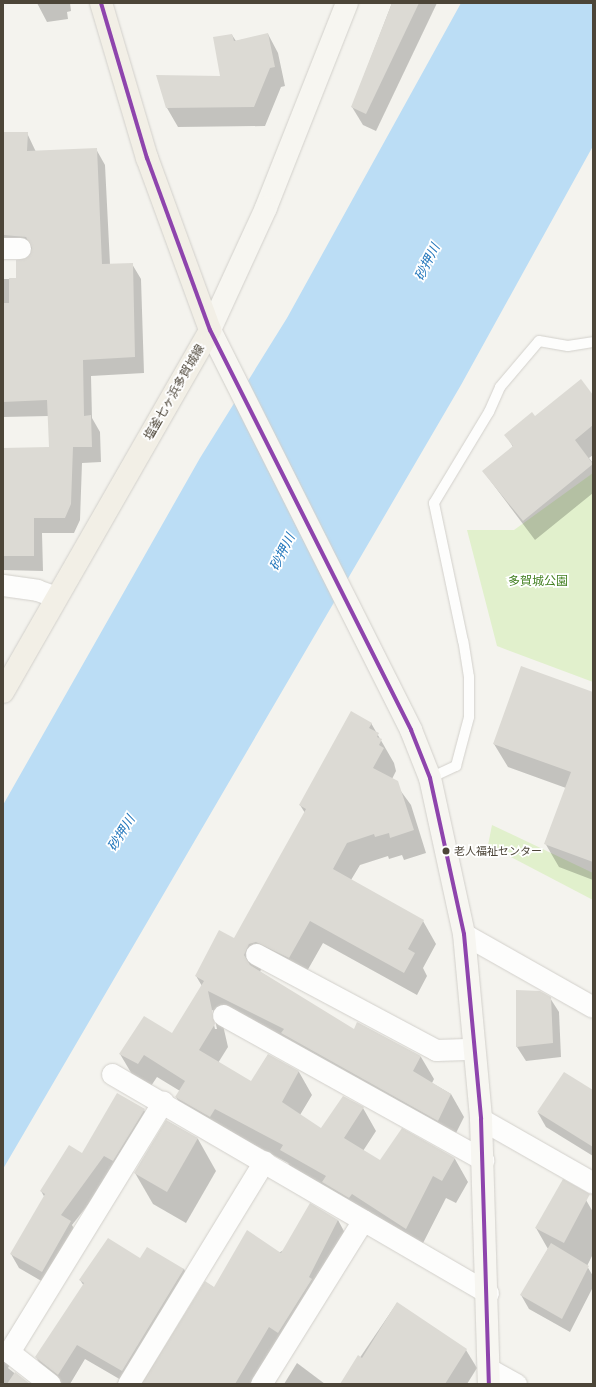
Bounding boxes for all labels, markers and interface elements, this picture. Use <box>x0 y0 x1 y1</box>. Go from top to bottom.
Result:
water label: 砂押川 <box>411 241 443 283</box>
street label: 塩釜七ヶ浜多賀城線 <box>141 342 207 442</box>
water label: 砂押川 <box>266 531 298 573</box>
park label: 多賀城公園 <box>508 574 568 588</box>
water label: 砂押川 <box>104 812 138 854</box>
place label: 老人福祉センター <box>454 844 542 858</box>
marker: 老人福祉センター <box>441 846 451 856</box>

